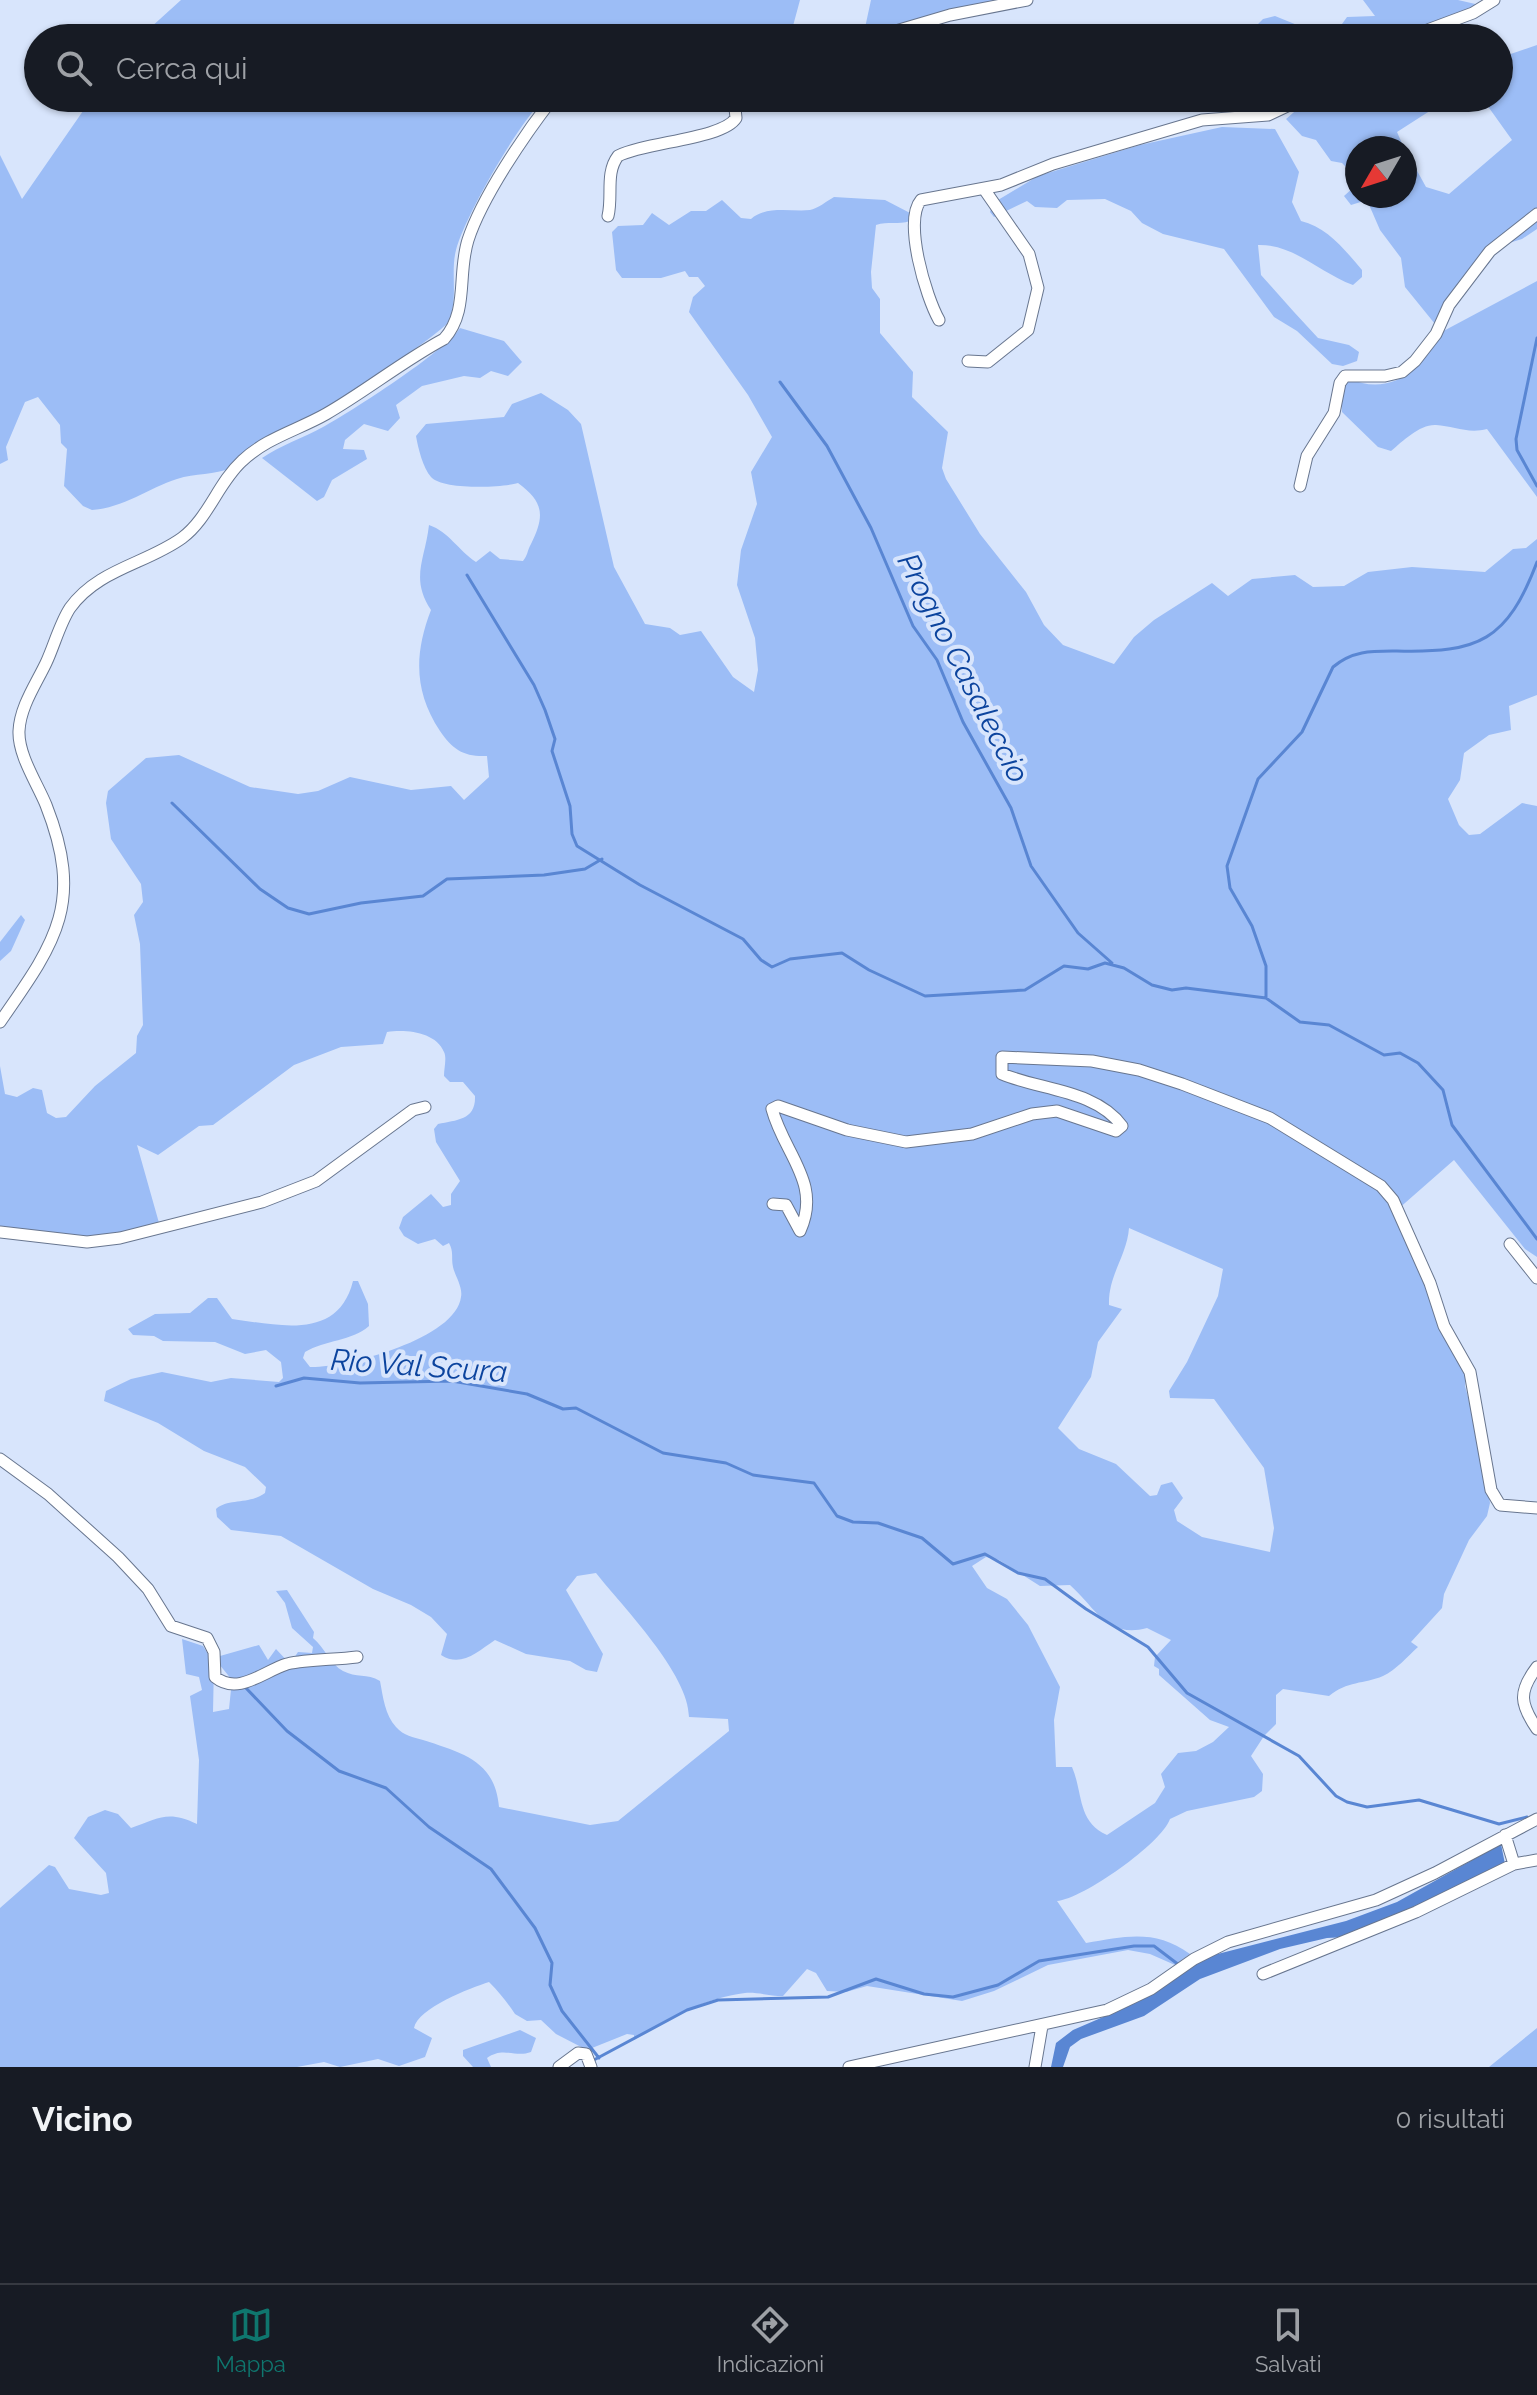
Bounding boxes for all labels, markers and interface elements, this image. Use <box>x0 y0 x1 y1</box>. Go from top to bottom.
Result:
search box <box>24 24 1513 112</box>
icon: search <box>52 46 96 90</box>
text: Cerca qui <box>116 51 248 86</box>
north arrow <box>1345 136 1417 208</box>
water label: Progno Casaleccio <box>890 547 1036 788</box>
water label: Rio Val Scura <box>329 1342 509 1389</box>
text: Vicino <box>32 2099 133 2139</box>
text: 0 risultati <box>1395 2104 1505 2134</box>
tab: Mappa <box>216 2303 286 2377</box>
tab: Indicazioni <box>717 2303 824 2377</box>
tab: Salvati <box>1255 2303 1321 2377</box>

